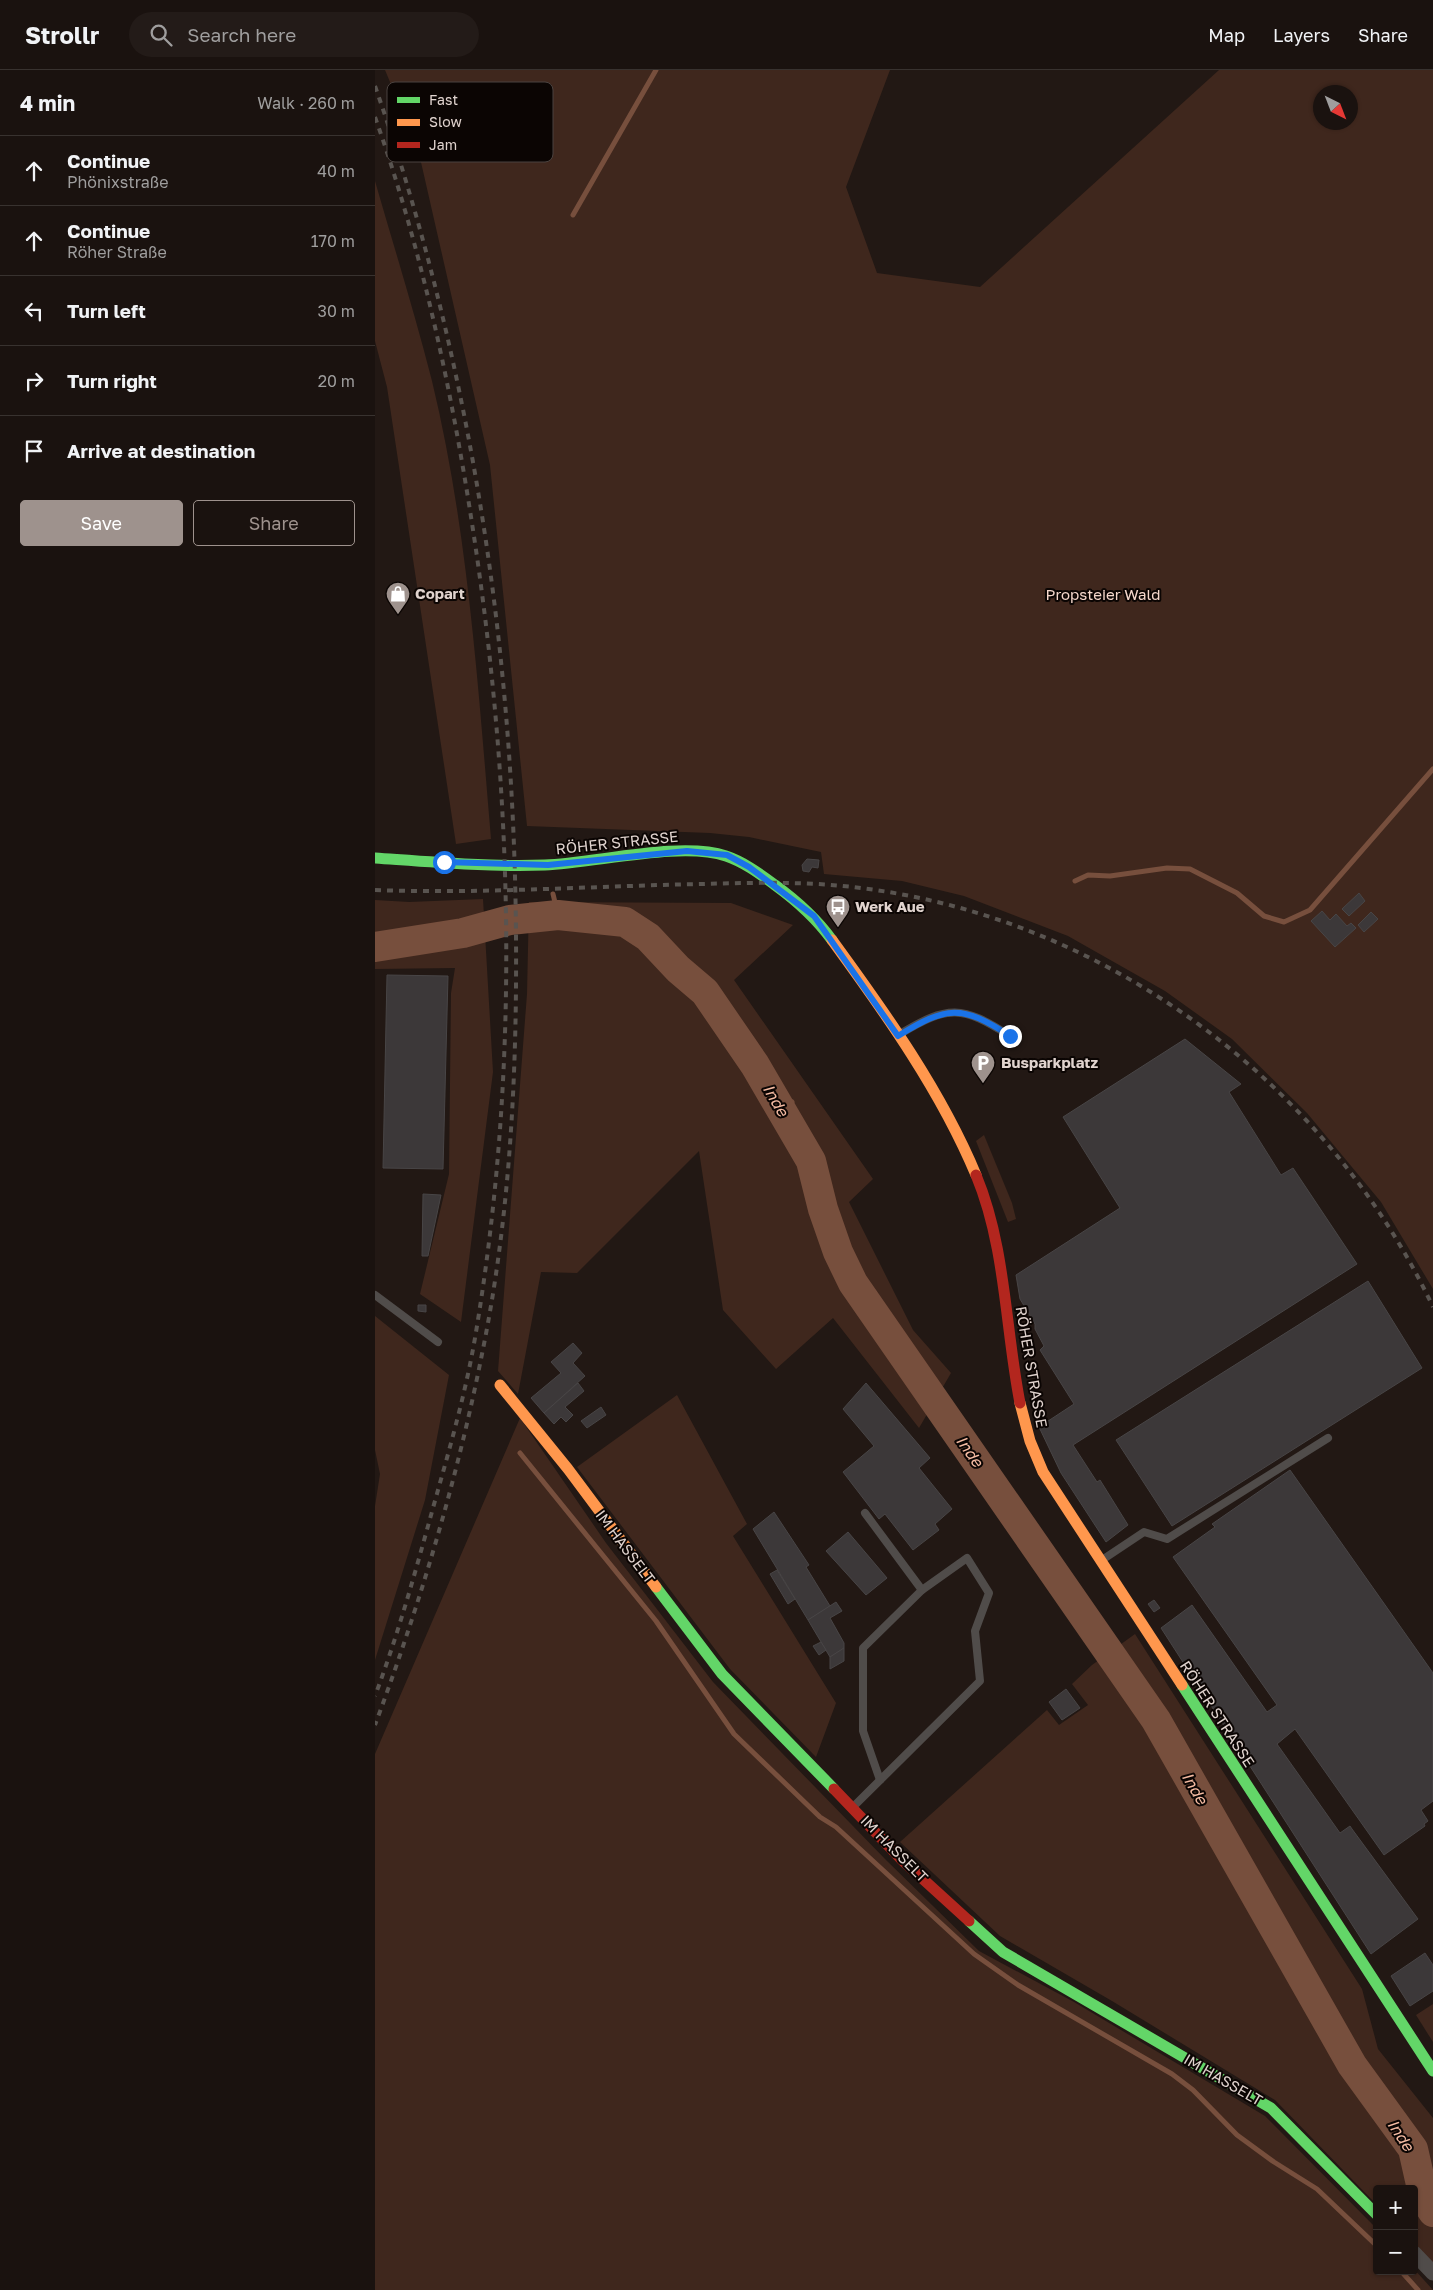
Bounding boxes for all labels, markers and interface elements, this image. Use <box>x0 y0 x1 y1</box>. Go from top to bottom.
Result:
search box <box>129 12 479 57</box>
text: Strollr <box>25 20 99 49</box>
icon: search <box>147 21 175 49</box>
text: Search here <box>187 23 296 46</box>
text: Map <box>1208 24 1245 46</box>
text: Layers <box>1273 24 1330 46</box>
text: Share <box>1358 24 1408 46</box>
legend <box>387 82 553 162</box>
north arrow <box>1313 85 1358 130</box>
text: 4 min <box>20 90 75 116</box>
text: Fast <box>429 91 458 108</box>
text: Walk · 260 m <box>257 93 355 113</box>
text: Slow <box>429 113 462 130</box>
text: Jam <box>429 136 457 153</box>
text: Continue <box>67 149 150 172</box>
icon: ahead <box>20 157 48 185</box>
text: 40 m <box>317 161 355 181</box>
text: Phönixstraße <box>67 172 168 192</box>
text: Continue <box>67 219 150 242</box>
icon: ahead <box>20 227 48 255</box>
text: 170 m <box>311 231 355 251</box>
text: Röher Straße <box>67 242 167 262</box>
icon: left <box>20 297 48 325</box>
text: Turn left <box>67 299 146 322</box>
text: 30 m <box>318 301 355 321</box>
icon: right <box>20 367 48 395</box>
text: Turn right <box>67 369 157 392</box>
text: 20 m <box>318 371 355 391</box>
icon: arrive <box>20 437 48 465</box>
text: Arrive at destination <box>67 439 255 462</box>
button: Save <box>20 500 183 546</box>
button: Share <box>193 500 355 546</box>
shop icon: Copart <box>385 581 411 615</box>
place label: Copart <box>415 584 465 602</box>
park label: Propsteier Wald <box>1046 585 1160 603</box>
street label: RÖHER STRASSE <box>555 827 679 857</box>
route start <box>433 851 456 874</box>
bus stop icon: Werk Aue <box>825 894 851 928</box>
place label: Werk Aue <box>855 897 925 915</box>
route end <box>999 1025 1022 1048</box>
parking icon: Busparkplatz <box>970 1050 996 1084</box>
place label: Busparkplatz <box>1001 1053 1099 1071</box>
water label: Inde <box>759 1080 794 1121</box>
street label: RÖHER STRASSE <box>1012 1305 1052 1429</box>
water label: Inde <box>952 1431 989 1472</box>
street label: IM HASSELT <box>592 1506 659 1587</box>
street label: RÖHER STRASSE <box>1177 1657 1259 1770</box>
water label: Inde <box>1178 1768 1213 1809</box>
street label: IM HASSELT <box>857 1811 932 1886</box>
street label: IM HASSELT <box>1181 2049 1266 2109</box>
water label: Inde <box>1383 2115 1420 2156</box>
map controls <box>1373 2185 1418 2275</box>
button: + <box>1373 2185 1418 2230</box>
button: − <box>1373 2230 1418 2275</box>

